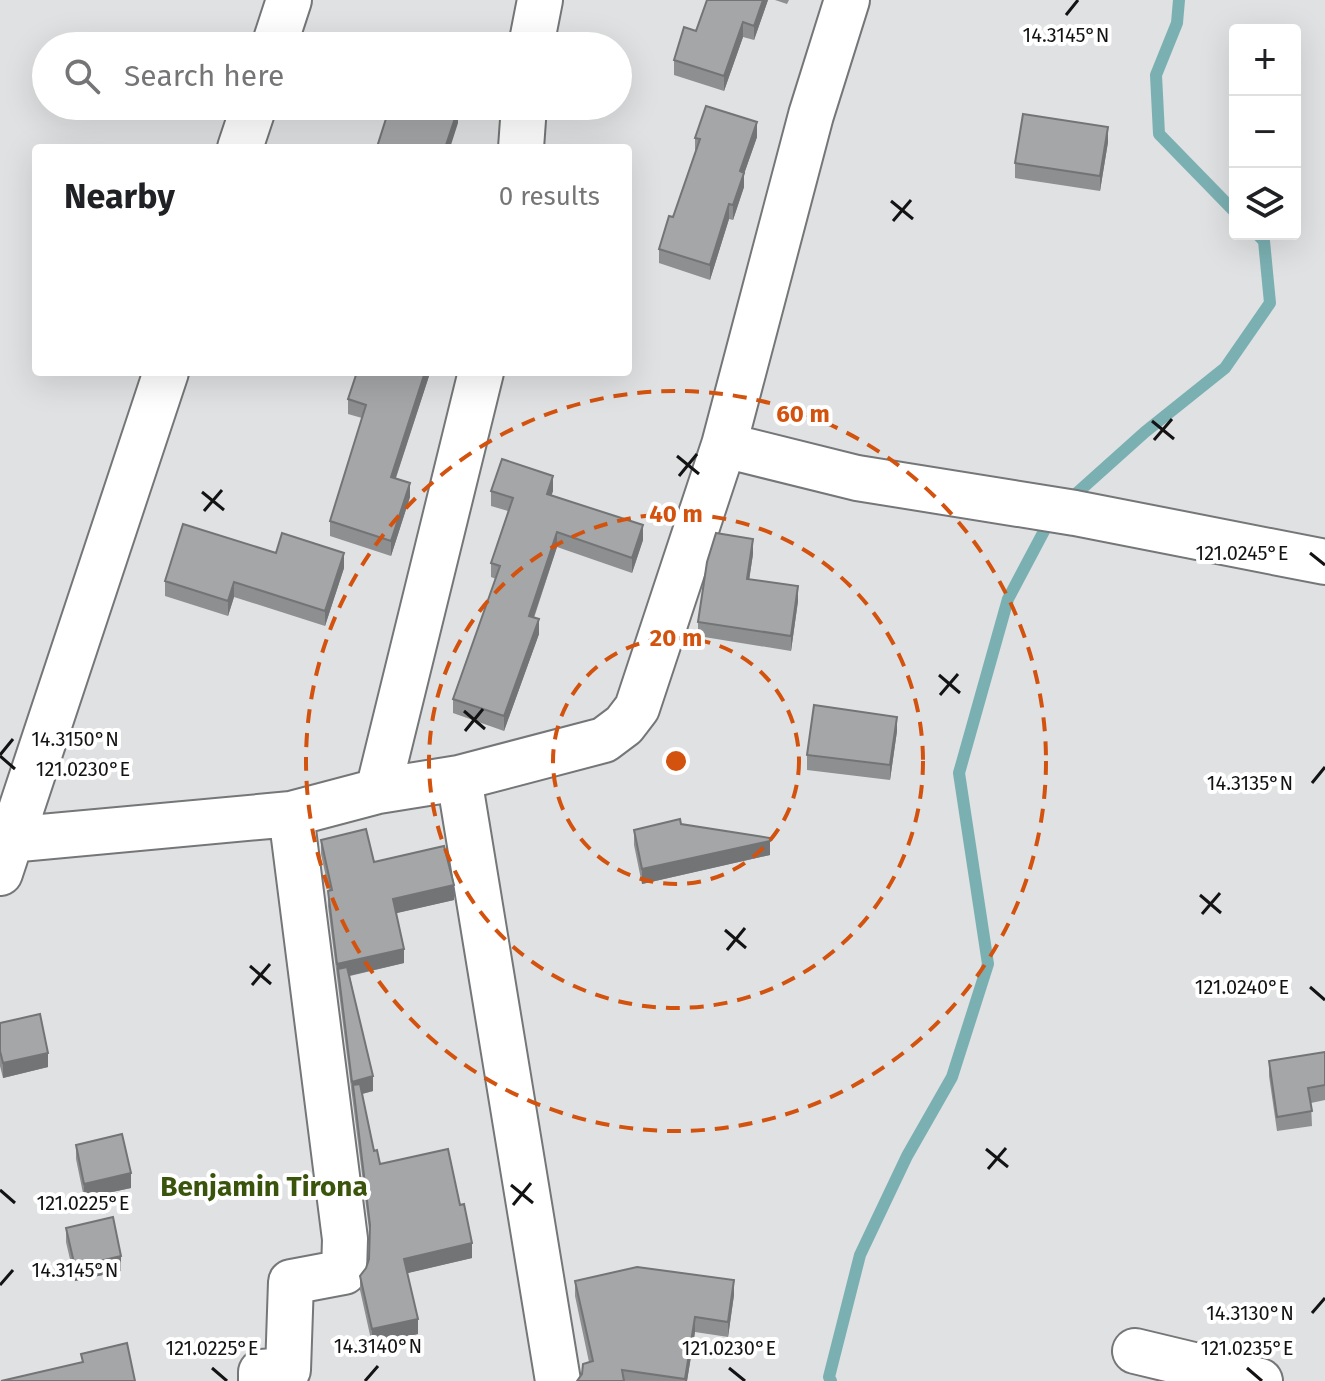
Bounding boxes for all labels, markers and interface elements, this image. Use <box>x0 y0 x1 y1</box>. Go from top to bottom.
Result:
text: 14.3145°N <box>1023 23 1109 47</box>
map controls <box>1229 24 1301 240</box>
button: + <box>1229 24 1301 96</box>
search box <box>32 32 632 120</box>
icon: search <box>60 54 104 98</box>
text: Search here <box>124 58 284 94</box>
button: − <box>1229 96 1301 168</box>
button: layers <box>1229 168 1301 240</box>
text: Nearby <box>64 176 175 217</box>
text: 0 results <box>499 181 600 212</box>
text: 60 m <box>776 400 830 428</box>
text: 40 m <box>649 500 703 528</box>
text: 121.0245°E <box>1196 541 1288 565</box>
text: 20 m <box>650 624 702 652</box>
text: 14.3150°N <box>31 727 119 751</box>
centre of rings <box>662 747 690 775</box>
text: 121.0230°E <box>36 757 130 781</box>
text: 14.3135°N <box>1207 771 1293 795</box>
text: 121.0240°E <box>1195 975 1289 999</box>
district label: Benjamin Tirona <box>160 1170 368 1203</box>
text: 121.0225°E <box>37 1191 129 1215</box>
text: 14.3145°N <box>32 1258 118 1282</box>
text: 14.3130°N <box>1206 1301 1294 1325</box>
text: 14.3140°N <box>334 1334 422 1358</box>
text: 121.0225°E <box>166 1336 258 1360</box>
text: 121.0230°E <box>682 1336 776 1360</box>
text: 121.0235°E <box>1201 1336 1293 1360</box>

